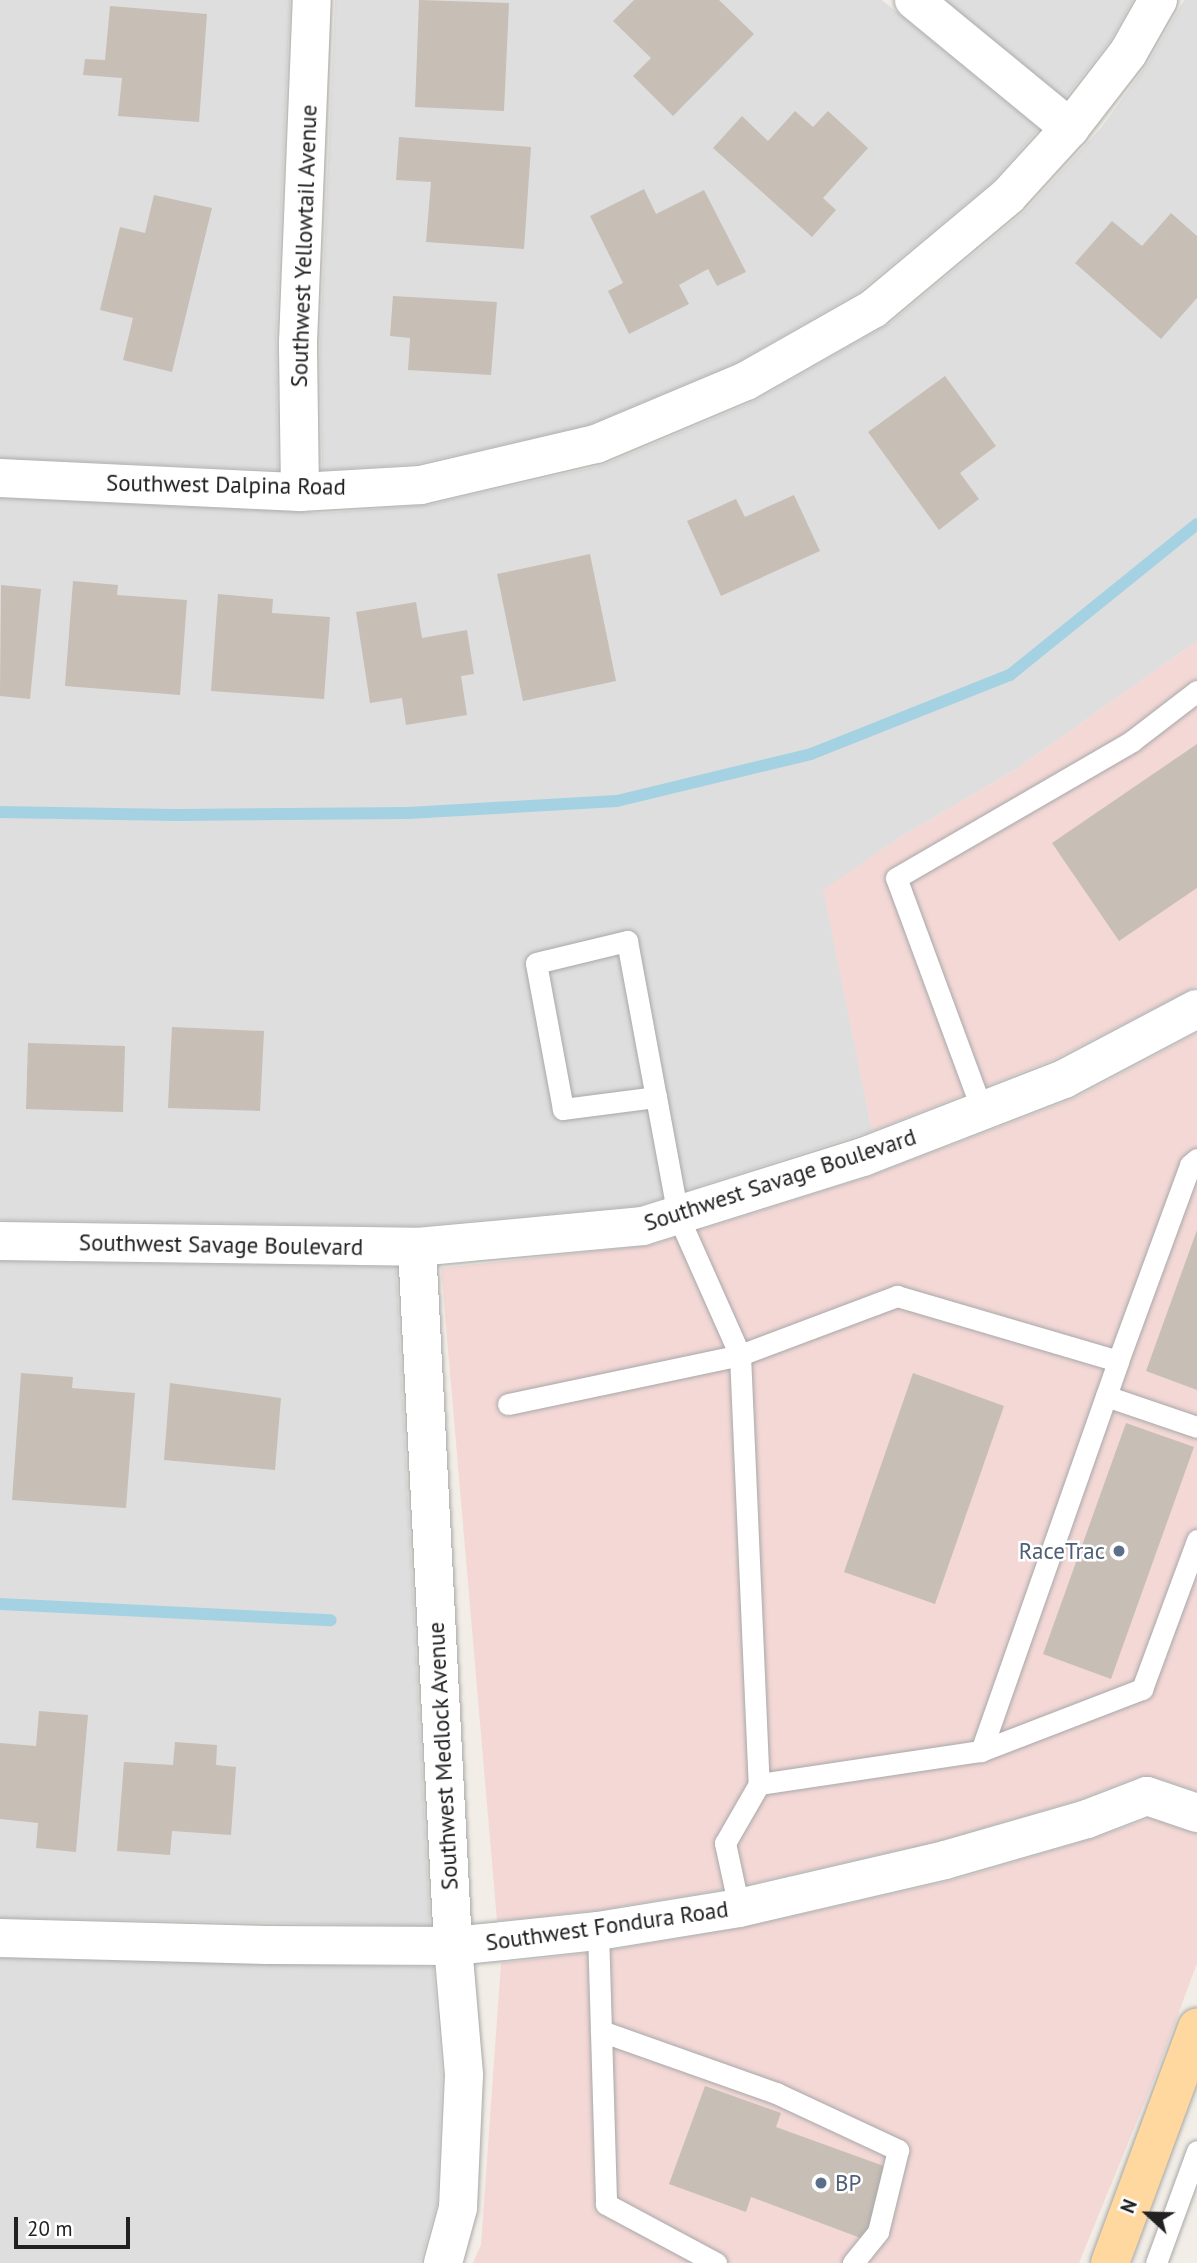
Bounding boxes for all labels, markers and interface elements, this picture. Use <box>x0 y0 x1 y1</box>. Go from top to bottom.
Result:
street label: Southwest Yellowtail Avenue <box>285 103 323 389</box>
street label: Southwest Dalpina Road <box>106 469 346 501</box>
street label: Southwest Savage Boulevard <box>641 1123 919 1237</box>
street label: Southwest Savage Boulevard <box>79 1229 363 1261</box>
place label: RaceTrac <box>1019 1537 1105 1565</box>
marker: RaceTrac <box>1111 1543 1127 1559</box>
street label: Southwest Medlock Avenue <box>422 1620 464 1892</box>
street label: Southwest Fondura Road <box>484 1895 730 1957</box>
place label: BP <box>835 2169 861 2197</box>
marker: BP <box>813 2175 829 2191</box>
north arrow <box>1113 2179 1183 2249</box>
text: N <box>1115 2196 1142 2216</box>
scale bar <box>18 2204 133 2248</box>
text: 20 m <box>27 2215 73 2242</box>

